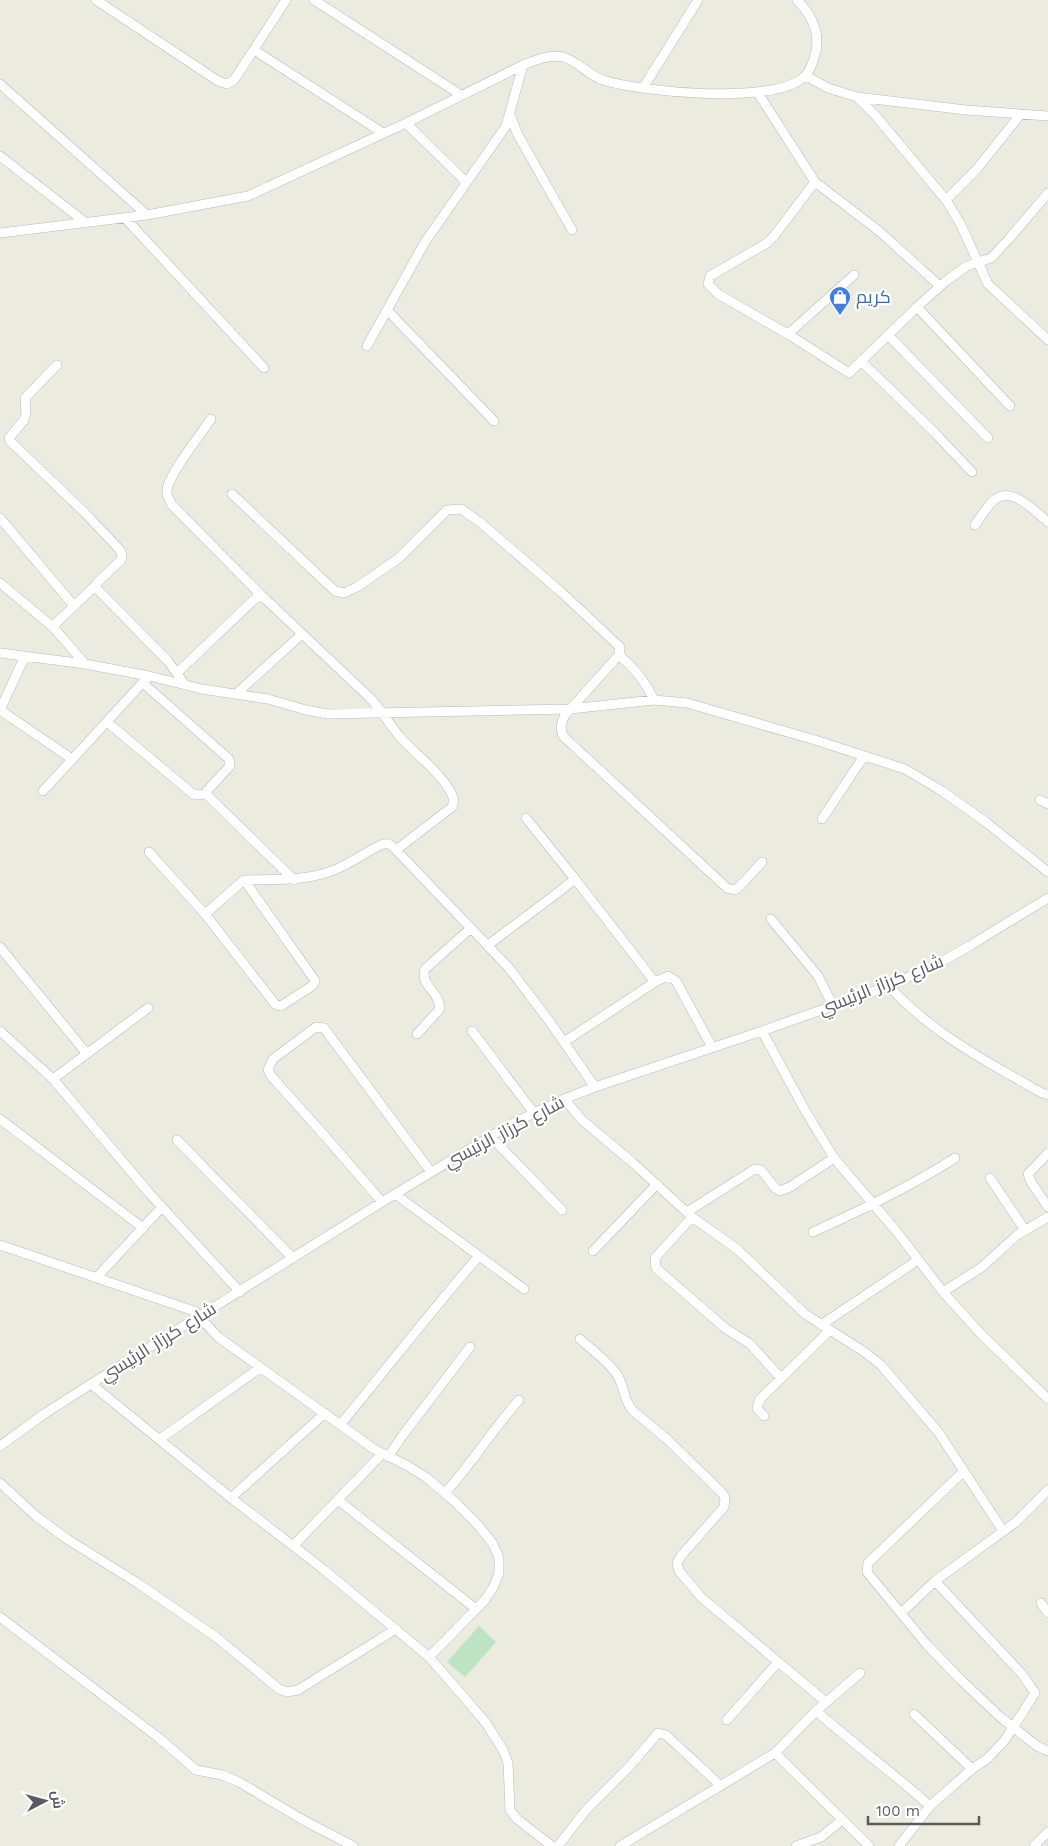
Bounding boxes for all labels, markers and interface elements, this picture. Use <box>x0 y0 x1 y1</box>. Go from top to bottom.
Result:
shop icon: كريم <box>828 285 852 316</box>
place label: كريم <box>856 286 891 309</box>
street label: شارع كرزاز الرئيسي <box>815 950 948 1022</box>
street label: شارع كرزاز الرئيسي <box>440 1091 569 1175</box>
street label: شارع كرزاز الرئيسي <box>96 1297 221 1388</box>
north arrow <box>20 1776 70 1826</box>
text: ش <box>48 1790 67 1810</box>
scale bar <box>868 1794 979 1826</box>
text: 100 m <box>876 1802 920 1820</box>

